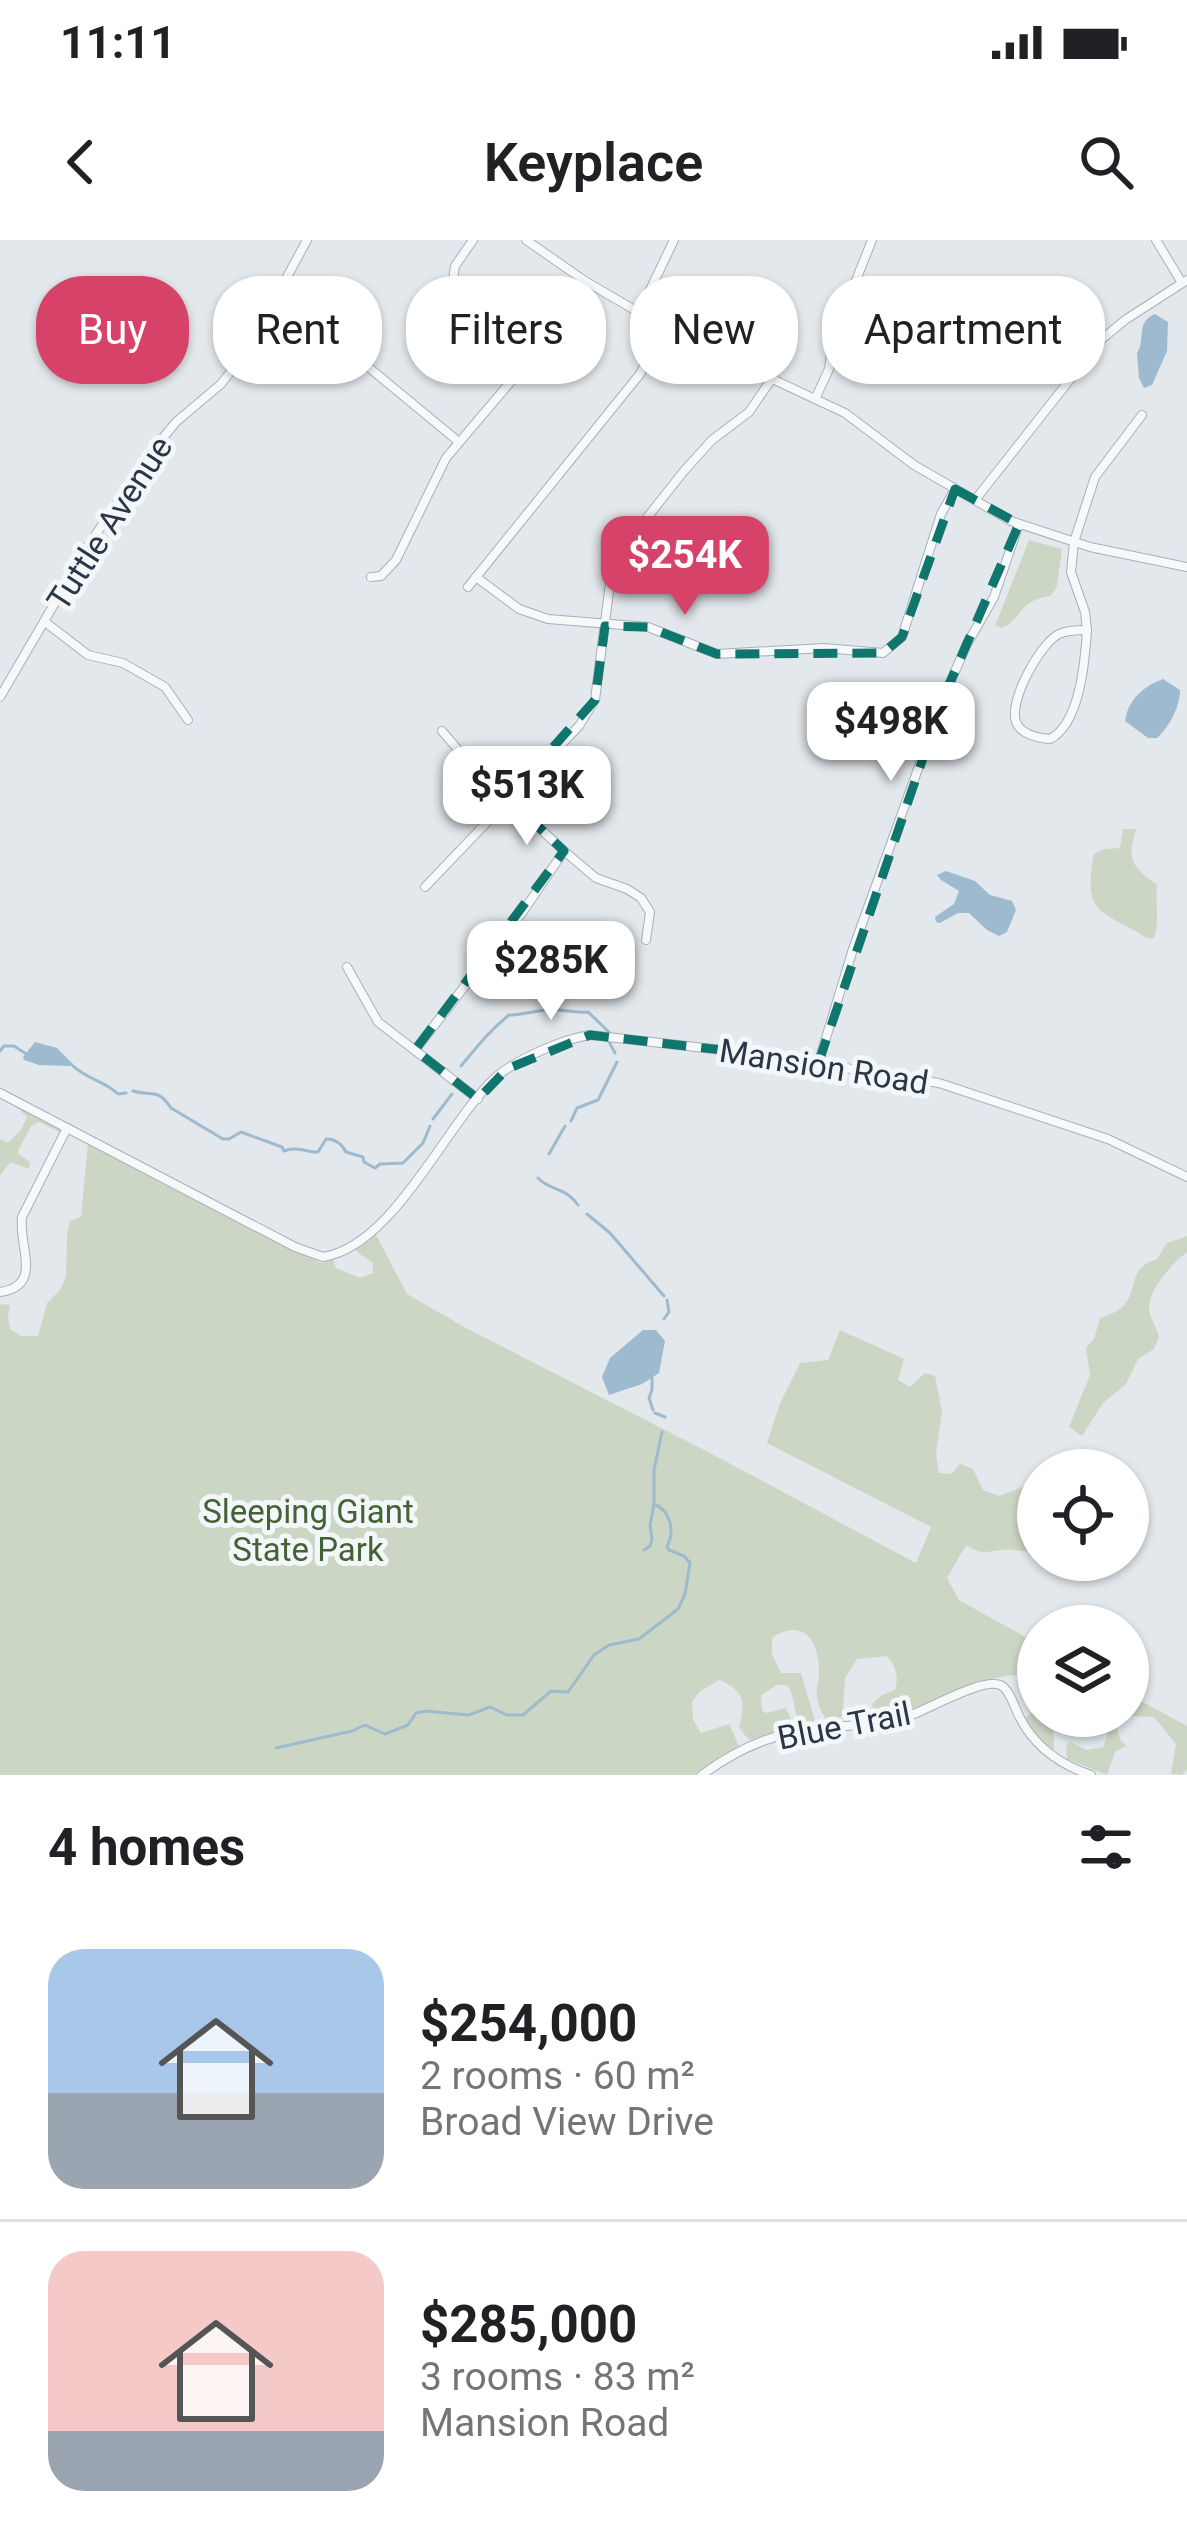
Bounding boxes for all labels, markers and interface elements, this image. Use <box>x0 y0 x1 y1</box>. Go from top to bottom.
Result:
text: 11:11 <box>60 16 176 69</box>
icon: back <box>48 129 114 195</box>
icon: search <box>1073 129 1139 195</box>
text: Keyplace <box>484 131 703 194</box>
chip: Buy <box>36 276 189 384</box>
chip: Rent <box>213 276 382 384</box>
chip: Filters <box>406 276 606 384</box>
chip: New <box>630 276 798 384</box>
chip: Apartment <box>822 276 1105 384</box>
street label: Tuttle Avenue <box>39 429 180 618</box>
pin: $254K <box>601 516 769 618</box>
text: $254K <box>628 532 742 578</box>
pin: $498K <box>807 682 975 784</box>
text: $498K <box>834 698 948 744</box>
pin: $513K <box>443 746 611 848</box>
text: $513K <box>470 762 584 808</box>
pin: $285K <box>467 921 635 1023</box>
text: $285K <box>494 937 608 983</box>
street label: Mansion Road <box>717 1031 931 1102</box>
map controls <box>1017 1449 1149 1737</box>
button: locate <box>1017 1449 1149 1581</box>
park label: Sleeping Giant State Park <box>202 1492 414 1569</box>
button: layers <box>1017 1605 1149 1737</box>
street label: Blue Trail <box>774 1693 914 1757</box>
icon: filters <box>1073 1814 1139 1880</box>
text: 4 homes <box>48 1818 245 1877</box>
text: $254,000 <box>420 1994 637 2053</box>
icon: home <box>144 1997 288 2141</box>
text: 2 rooms · 60 m² <box>420 2053 695 2099</box>
text: Broad View Drive <box>420 2099 714 2145</box>
text: $285,000 <box>420 2295 637 2354</box>
icon: home <box>144 2299 288 2443</box>
text: 3 rooms · 83 m² <box>420 2354 695 2400</box>
text: Mansion Road <box>420 2400 669 2446</box>

